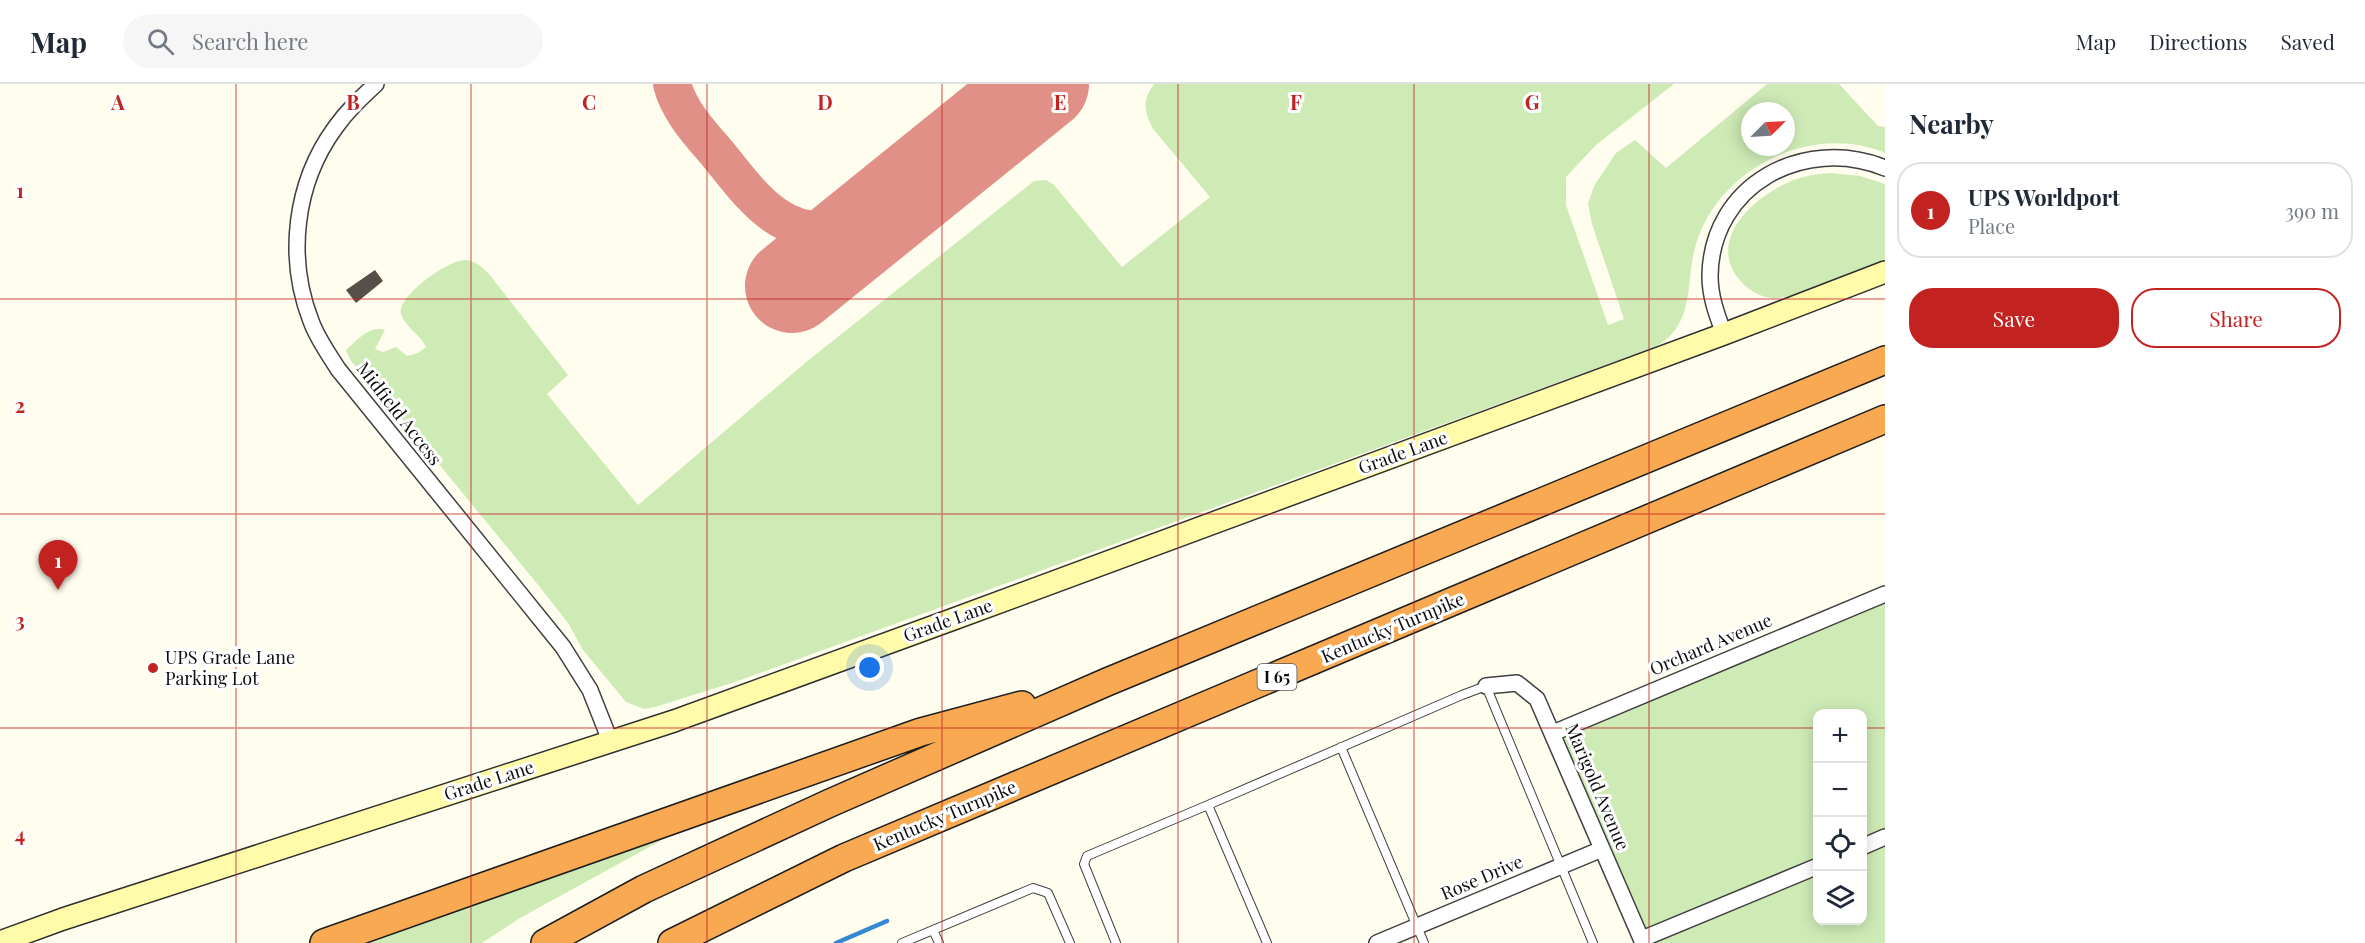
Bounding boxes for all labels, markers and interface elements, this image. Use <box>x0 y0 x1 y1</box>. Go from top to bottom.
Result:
search box <box>123 14 543 68</box>
text: Map <box>30 23 87 60</box>
icon: search <box>144 25 177 58</box>
text: Search here <box>192 26 308 56</box>
text: Map <box>2075 27 2116 55</box>
text: Directions <box>2149 27 2247 55</box>
text: Saved <box>2280 27 2335 55</box>
text: A <box>110 88 125 115</box>
text: B <box>346 88 360 115</box>
text: C <box>582 88 596 115</box>
text: D <box>817 88 833 115</box>
text: E <box>1054 88 1066 115</box>
text: F <box>1290 88 1302 115</box>
text: G <box>1525 88 1540 115</box>
north arrow <box>1741 102 1795 156</box>
text: Nearby <box>1909 106 1994 141</box>
text: 1 <box>16 176 24 203</box>
text: UPS Worldport <box>1968 182 2120 212</box>
text: 1 <box>1927 197 1934 224</box>
text: 390 m <box>2285 197 2339 224</box>
text: Place <box>1968 212 2015 239</box>
button: Save <box>1909 288 2119 348</box>
button: Share <box>2131 288 2341 348</box>
street label: Midfield Access <box>352 357 448 470</box>
text: 2 <box>15 391 25 418</box>
street label: Grade Lane <box>1355 425 1450 479</box>
pin: 1 <box>38 540 78 590</box>
street label: Kentucky Turnpike <box>1317 586 1468 668</box>
street label: Grade Lane <box>900 593 995 647</box>
text: 3 <box>15 606 25 633</box>
street label: Orchard Avenue <box>1646 608 1775 681</box>
place label: UPS Grade Lane Parking Lot <box>165 645 295 690</box>
your location <box>855 653 884 682</box>
marker: UPS Grade Lane Parking Lot <box>146 661 160 675</box>
road number: I 65 <box>1258 664 1296 690</box>
map controls <box>1813 709 1867 925</box>
button: + <box>1813 709 1867 763</box>
street label: Marigold Avenue <box>1560 720 1635 854</box>
street label: Grade Lane <box>441 754 537 806</box>
button: − <box>1813 763 1867 817</box>
street label: Kentucky Turnpike <box>869 774 1020 856</box>
button: locate <box>1813 817 1867 871</box>
text: 4 <box>15 820 25 847</box>
street label: Rose Drive <box>1437 849 1526 905</box>
button: layers <box>1813 871 1867 925</box>

